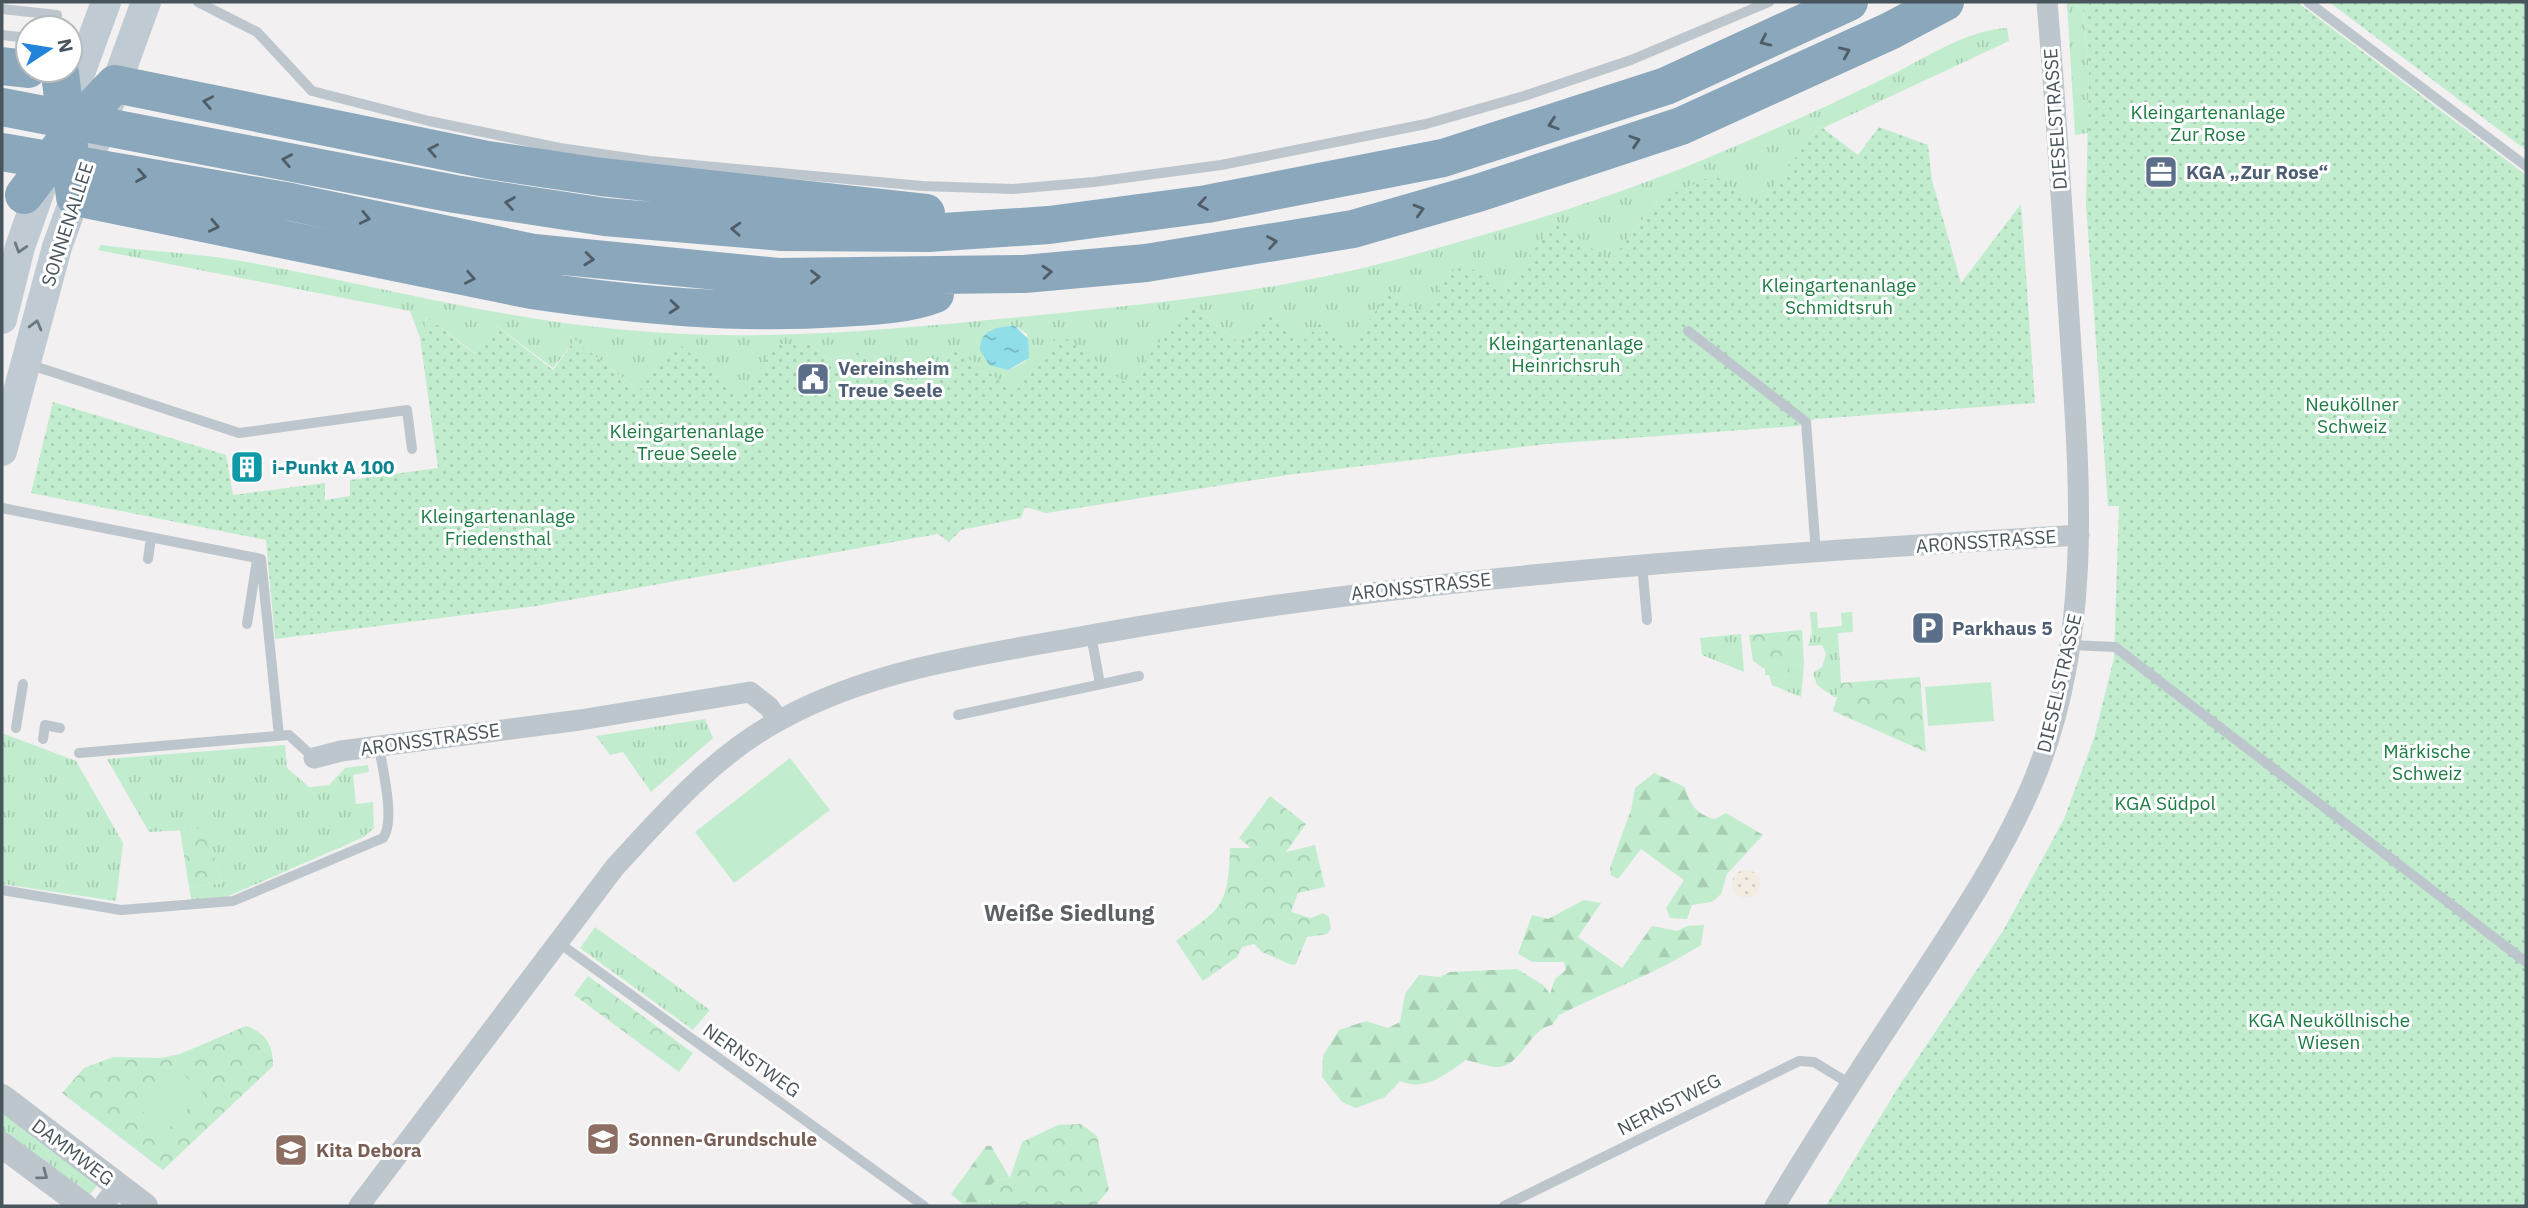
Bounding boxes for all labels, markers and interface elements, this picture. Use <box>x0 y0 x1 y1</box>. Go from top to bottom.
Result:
north arrow <box>14 14 84 84</box>
one-way arrow <box>1760 32 1772 46</box>
text: N <box>52 36 79 55</box>
one-way arrow <box>1837 46 1850 60</box>
street label: DIESELSTRASSE <box>2038 47 2072 191</box>
one-way arrow <box>202 96 214 111</box>
park label: Kleingartenanlage Zur Rose <box>2131 100 2285 146</box>
one-way arrow <box>1548 116 1560 130</box>
one-way arrow <box>1629 135 1641 149</box>
one-way arrow <box>427 143 439 158</box>
office icon: KGA „Zur Rose“ <box>2142 153 2180 191</box>
one-way arrow <box>281 154 293 169</box>
street label: SONNENALLEE <box>36 159 98 289</box>
place label: KGA „Zur Rose“ <box>2186 160 2328 184</box>
one-way arrow <box>135 167 147 182</box>
one-way arrow <box>504 196 516 211</box>
one-way arrow <box>1197 196 1209 211</box>
one-way arrow <box>1412 204 1424 218</box>
one-way arrow <box>359 209 371 224</box>
one-way arrow <box>208 217 220 232</box>
one-way arrow <box>730 222 741 237</box>
one-way arrow <box>1267 235 1278 250</box>
one-way arrow <box>13 241 28 253</box>
one-way arrow <box>583 252 594 267</box>
one-way arrow <box>1042 265 1053 280</box>
one-way arrow <box>810 269 821 285</box>
one-way arrow <box>464 270 476 285</box>
park label: Kleingartenanlage Schmidtsruh <box>1762 273 1916 319</box>
one-way arrow <box>669 299 680 314</box>
one-way arrow <box>28 319 42 331</box>
park label: Kleingartenanlage Heinrichsruh <box>1489 331 1643 377</box>
place label: Vereinsheim Treue Seele <box>838 356 949 402</box>
public building icon: Vereinsheim Treue Seele <box>794 360 832 398</box>
park label: Neuköllner Schweiz <box>2305 392 2399 438</box>
park label: Kleingartenanlage Treue Seele <box>610 419 764 465</box>
building icon: i-Punkt A 100 <box>228 448 266 486</box>
place label: i-Punkt A 100 <box>272 455 394 479</box>
park label: Kleingartenanlage Friedensthal <box>421 504 575 550</box>
street label: ARONSSTRASSE <box>1915 524 2057 558</box>
street label: ARONSSTRASSE <box>1350 567 1492 605</box>
parking icon: Parkhaus 5 <box>1909 609 1947 647</box>
street label: DIESELSTRASSE <box>2031 611 2087 755</box>
place label: Parkhaus 5 <box>1952 616 2053 640</box>
street label: ARONSSTRASSE <box>359 717 501 761</box>
park label: Märkische Schweiz <box>2383 739 2471 785</box>
park label: KGA Südpol <box>2114 791 2216 815</box>
district label: Weiße Siedlung <box>984 897 1155 927</box>
park label: KGA Neuköllnische Wiesen <box>2248 1008 2410 1054</box>
street label: NERNSTWEG <box>699 1018 805 1102</box>
street label: NERNSTWEG <box>1613 1068 1725 1140</box>
street label: DAMMWEG <box>27 1113 119 1191</box>
school or university icon: Sonnen-Grundschule <box>584 1120 622 1158</box>
place label: Sonnen-Grundschule <box>628 1127 817 1151</box>
school or university icon: Kita Debora <box>272 1131 310 1169</box>
place label: Kita Debora <box>316 1138 422 1162</box>
one-way arrow <box>35 1167 48 1180</box>

